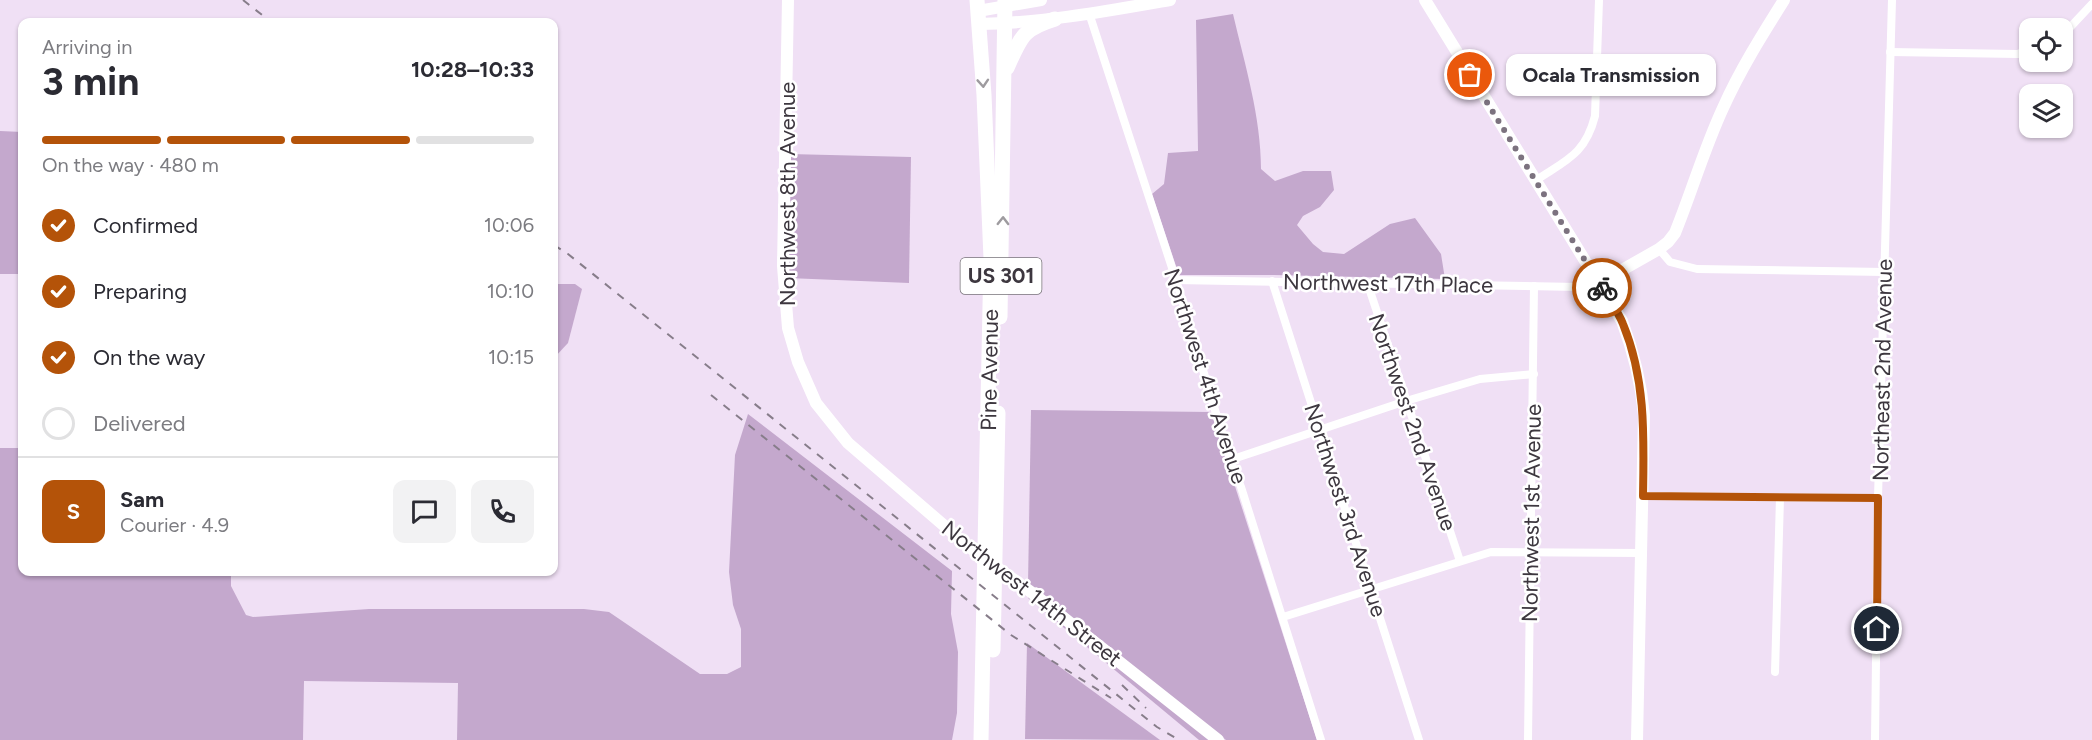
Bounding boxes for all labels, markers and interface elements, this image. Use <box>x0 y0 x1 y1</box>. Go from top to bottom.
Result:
map controls <box>2019 18 2073 138</box>
button: locate <box>2019 18 2073 72</box>
text: Arriving in <box>42 35 132 59</box>
pin <box>1444 49 1495 100</box>
callout: Ocala Transmission <box>1506 54 1716 96</box>
text: 10:28–10:33 <box>411 56 534 83</box>
text: 3 min <box>42 58 139 105</box>
icon: bag <box>1453 58 1486 91</box>
text: Ocala Transmission <box>1522 63 1700 87</box>
one-way arrow <box>977 78 990 87</box>
street label: Northwest 8th Avenue <box>774 82 801 306</box>
button: layers <box>2019 84 2073 138</box>
text: On the way · 480 m <box>42 153 219 177</box>
icon: check <box>42 209 75 242</box>
text: Confirmed <box>93 212 198 239</box>
text: 10:06 <box>484 213 534 237</box>
one-way arrow <box>996 216 1009 225</box>
road number: US 301 <box>960 258 1042 294</box>
courier <box>1572 258 1632 318</box>
street label: Northeast 2nd Avenue <box>1867 259 1898 481</box>
street label: Northwest 4th Avenue <box>1158 265 1253 487</box>
street label: Northwest 17th Place <box>1283 268 1493 299</box>
icon: bike <box>1586 272 1619 305</box>
icon: check <box>42 275 75 308</box>
text: Preparing <box>93 278 187 305</box>
text: 10:10 <box>487 279 534 303</box>
street label: Pine Avenue <box>975 309 1004 431</box>
street label: Northwest 2nd Avenue <box>1363 310 1462 534</box>
icon: check <box>42 341 75 374</box>
text: On the way <box>93 344 205 371</box>
text: 10:15 <box>488 345 534 369</box>
street label: Northwest 3rd Avenue <box>1298 400 1393 620</box>
street label: Northwest 1st Avenue <box>1516 404 1547 622</box>
text: Delivered <box>93 410 186 437</box>
button: chat <box>393 480 456 543</box>
button: phone <box>471 480 534 543</box>
text: Sam <box>120 486 164 513</box>
text: S <box>67 498 80 525</box>
text: Courier · 4.9 <box>120 513 229 537</box>
street label: Northwest 14th Street <box>936 515 1127 672</box>
pin <box>1851 603 1902 654</box>
icon: home <box>1860 612 1893 645</box>

